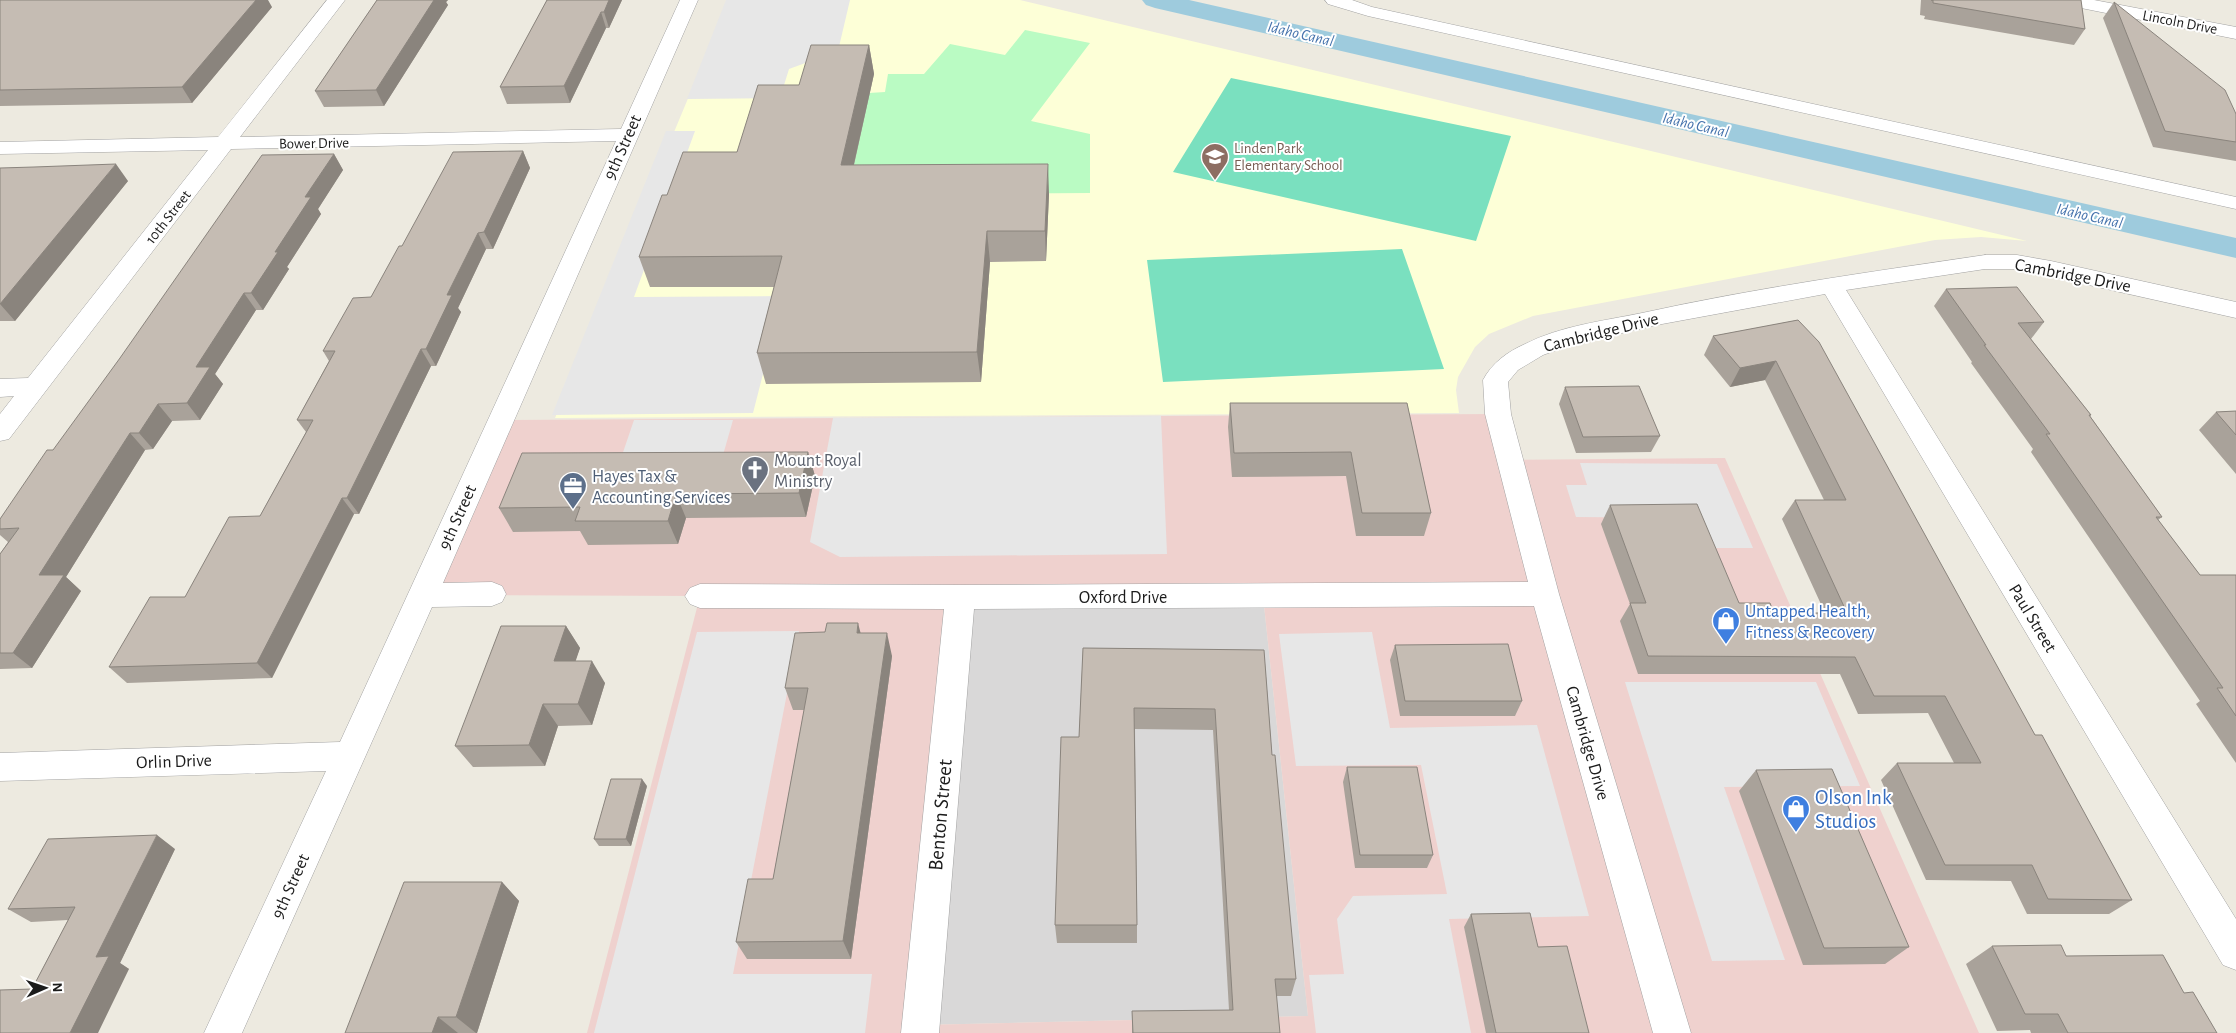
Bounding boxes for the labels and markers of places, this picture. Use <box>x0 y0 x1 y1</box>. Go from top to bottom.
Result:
place label: Linden Park Elementary School <box>1234 141 1343 173</box>
school or university icon: Linden Park Elementary School <box>1200 142 1230 181</box>
place label: Mount Royal Ministry <box>774 452 862 491</box>
church icon: Mount Royal Ministry <box>740 455 770 494</box>
place label: Hayes Tax & Accounting Services <box>592 468 731 507</box>
office icon: Hayes Tax & Accounting Services <box>558 471 588 510</box>
place label: Untapped Health, Fitness & Recovery <box>1745 603 1875 642</box>
shop icon: Untapped Health, Fitness & Recovery <box>1711 606 1741 645</box>
place label: Olson Ink Studios <box>1815 787 1892 832</box>
shop icon: Olson Ink Studios <box>1781 794 1811 833</box>

